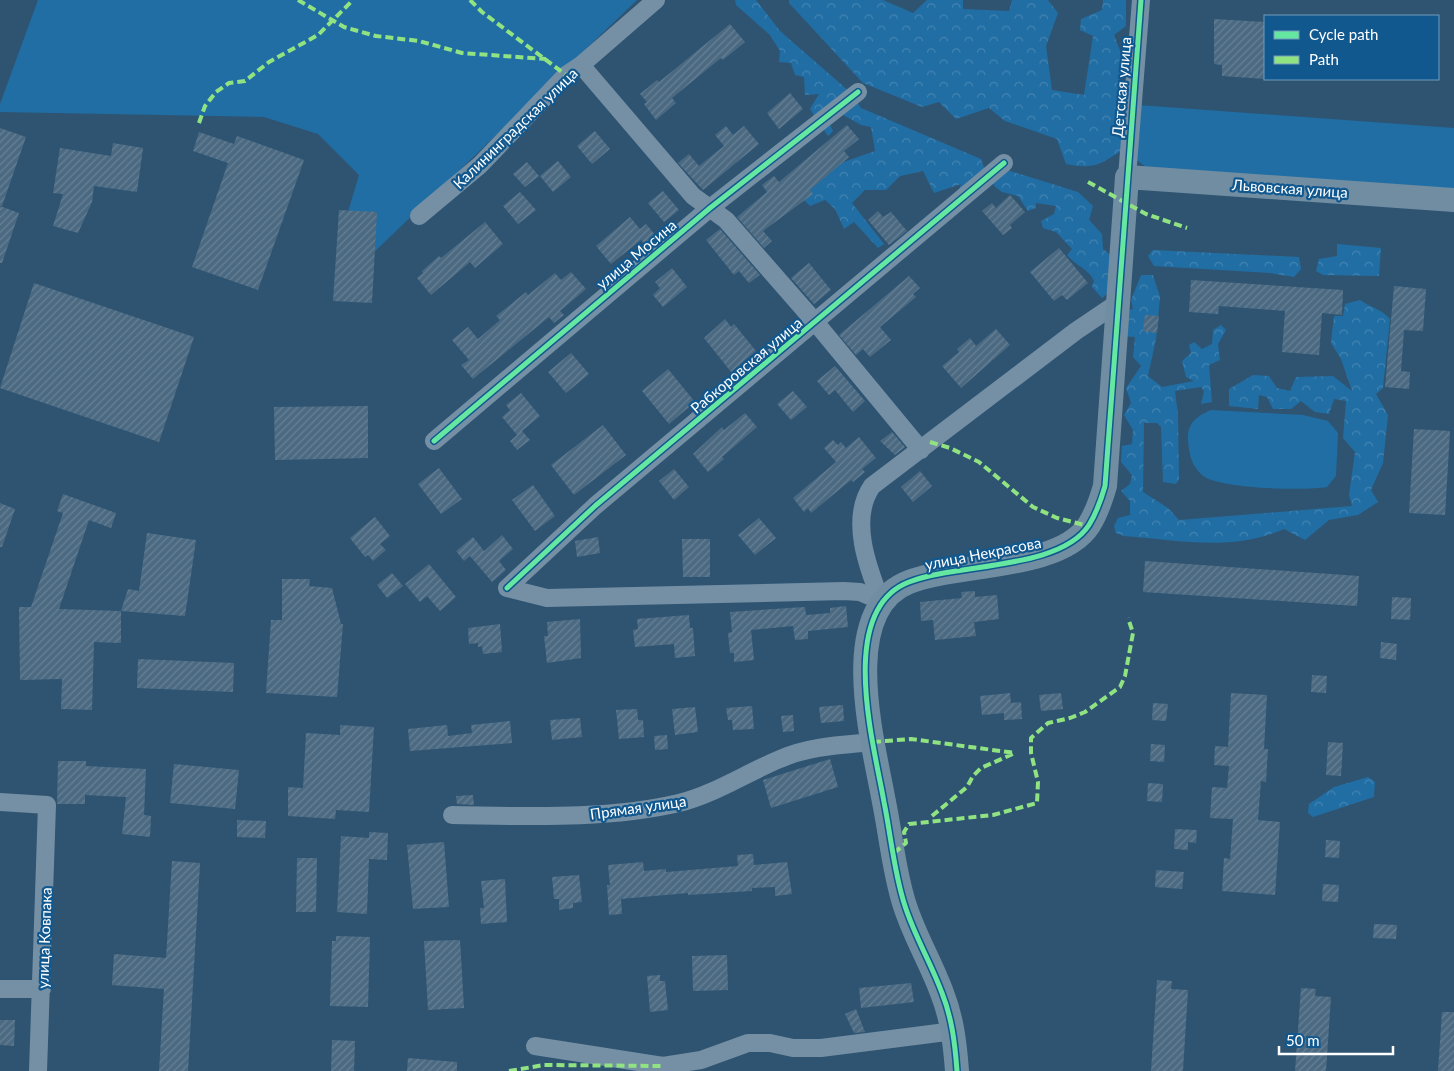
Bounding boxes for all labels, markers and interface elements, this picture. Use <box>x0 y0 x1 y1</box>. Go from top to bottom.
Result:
legend <box>1264 15 1439 80</box>
text: Cycle path <box>1309 25 1378 43</box>
street label: Детская улица <box>1108 36 1134 138</box>
text: Path <box>1309 50 1339 68</box>
street label: Калининградская улица <box>449 64 581 192</box>
street label: Львовская улица <box>1231 175 1348 201</box>
street label: улица Мосина <box>592 215 680 293</box>
street label: Рабкоровская улица <box>687 313 805 417</box>
street label: улица Некрасова <box>923 533 1043 573</box>
street label: Прямая улица <box>589 791 687 823</box>
street label: улица Ковпака <box>33 887 55 989</box>
scale bar <box>1279 1024 1393 1056</box>
text: 50 m <box>1286 1031 1320 1049</box>

